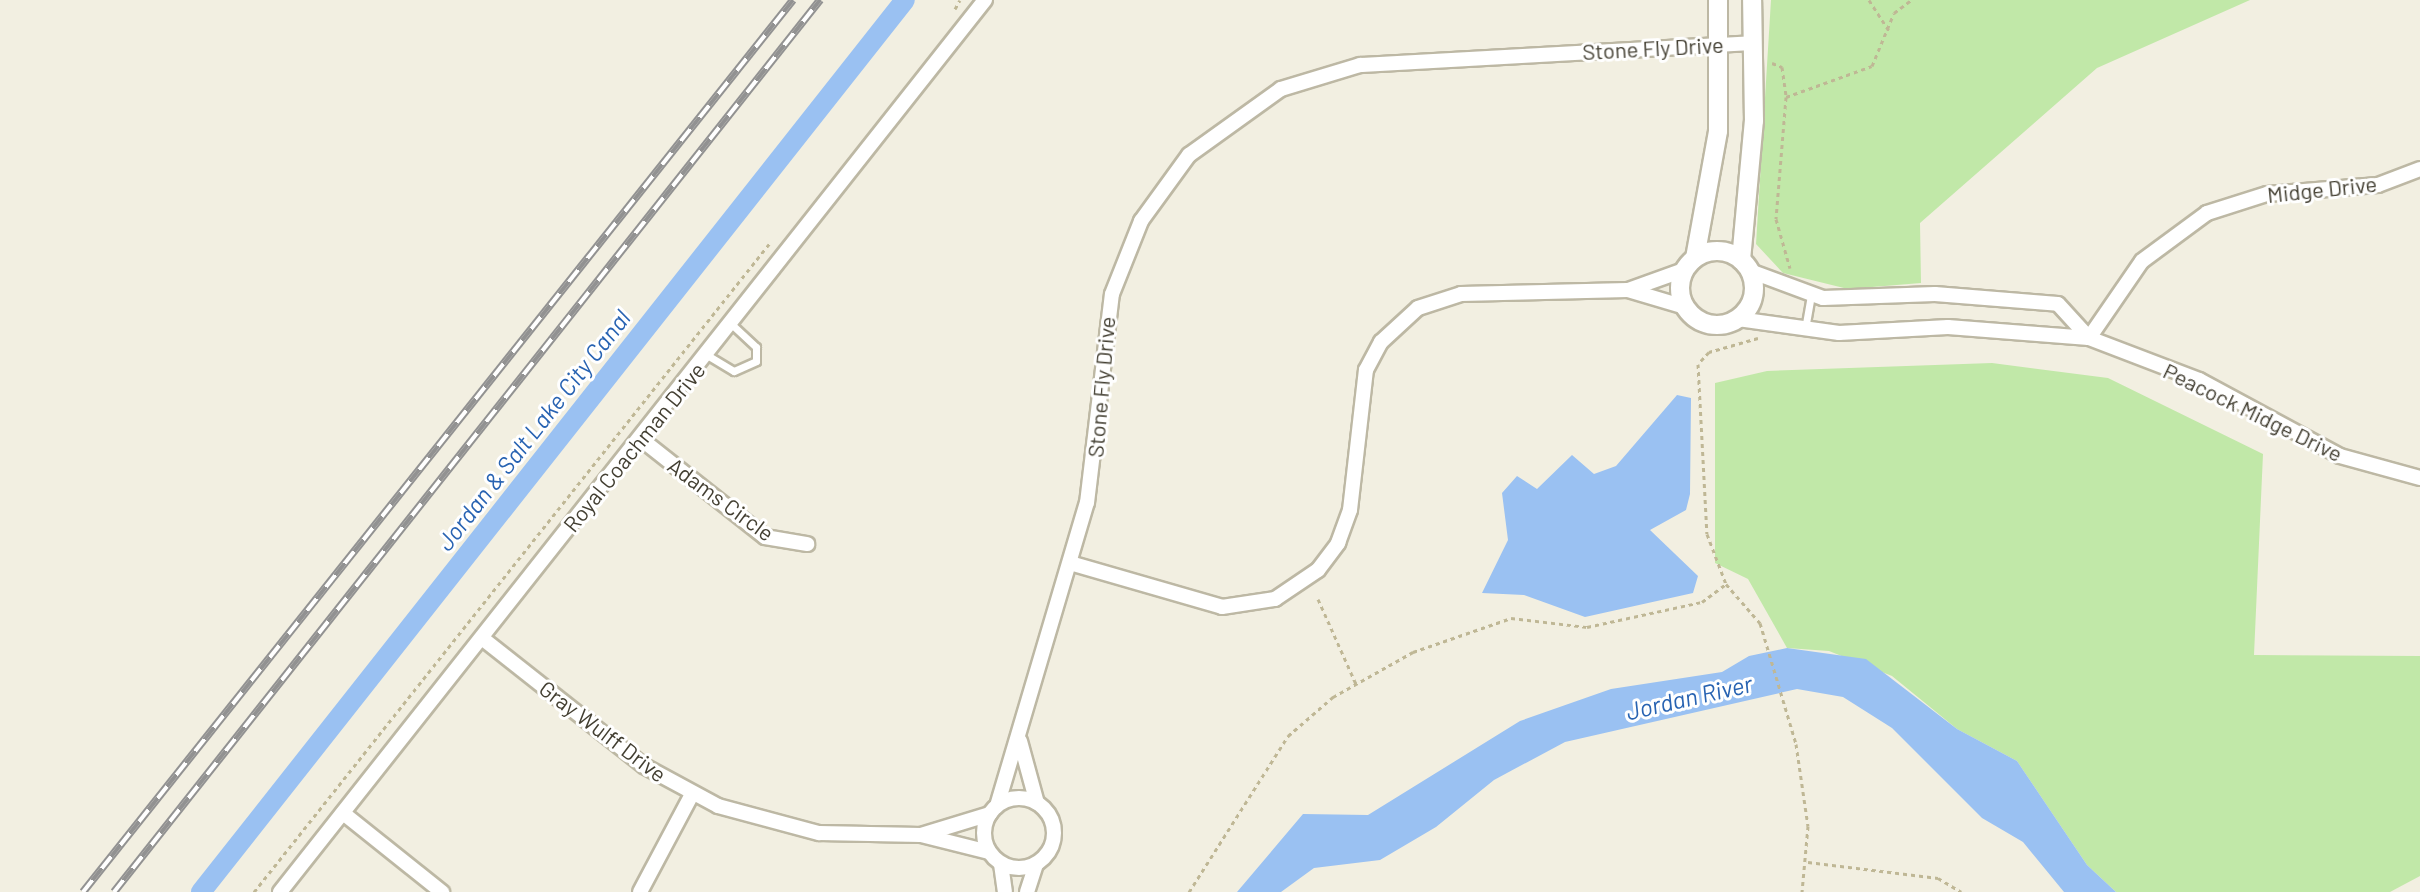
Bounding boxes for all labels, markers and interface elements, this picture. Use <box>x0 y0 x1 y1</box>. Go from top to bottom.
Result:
street label: Stone Fly Drive <box>1582 31 1724 65</box>
street label: Midge Drive <box>2266 170 2378 208</box>
water label: Jordan & Salt Lake City Canal <box>430 304 636 556</box>
street label: Stone Fly Drive <box>1082 315 1120 459</box>
street label: Royal Coachman Drive <box>558 357 710 537</box>
street label: Peacock Midge Drive <box>2159 357 2347 467</box>
street label: Adams Circle <box>663 452 779 546</box>
water label: Jordan River <box>1623 668 1755 726</box>
street label: Gray Wulff Drive <box>534 675 672 787</box>

